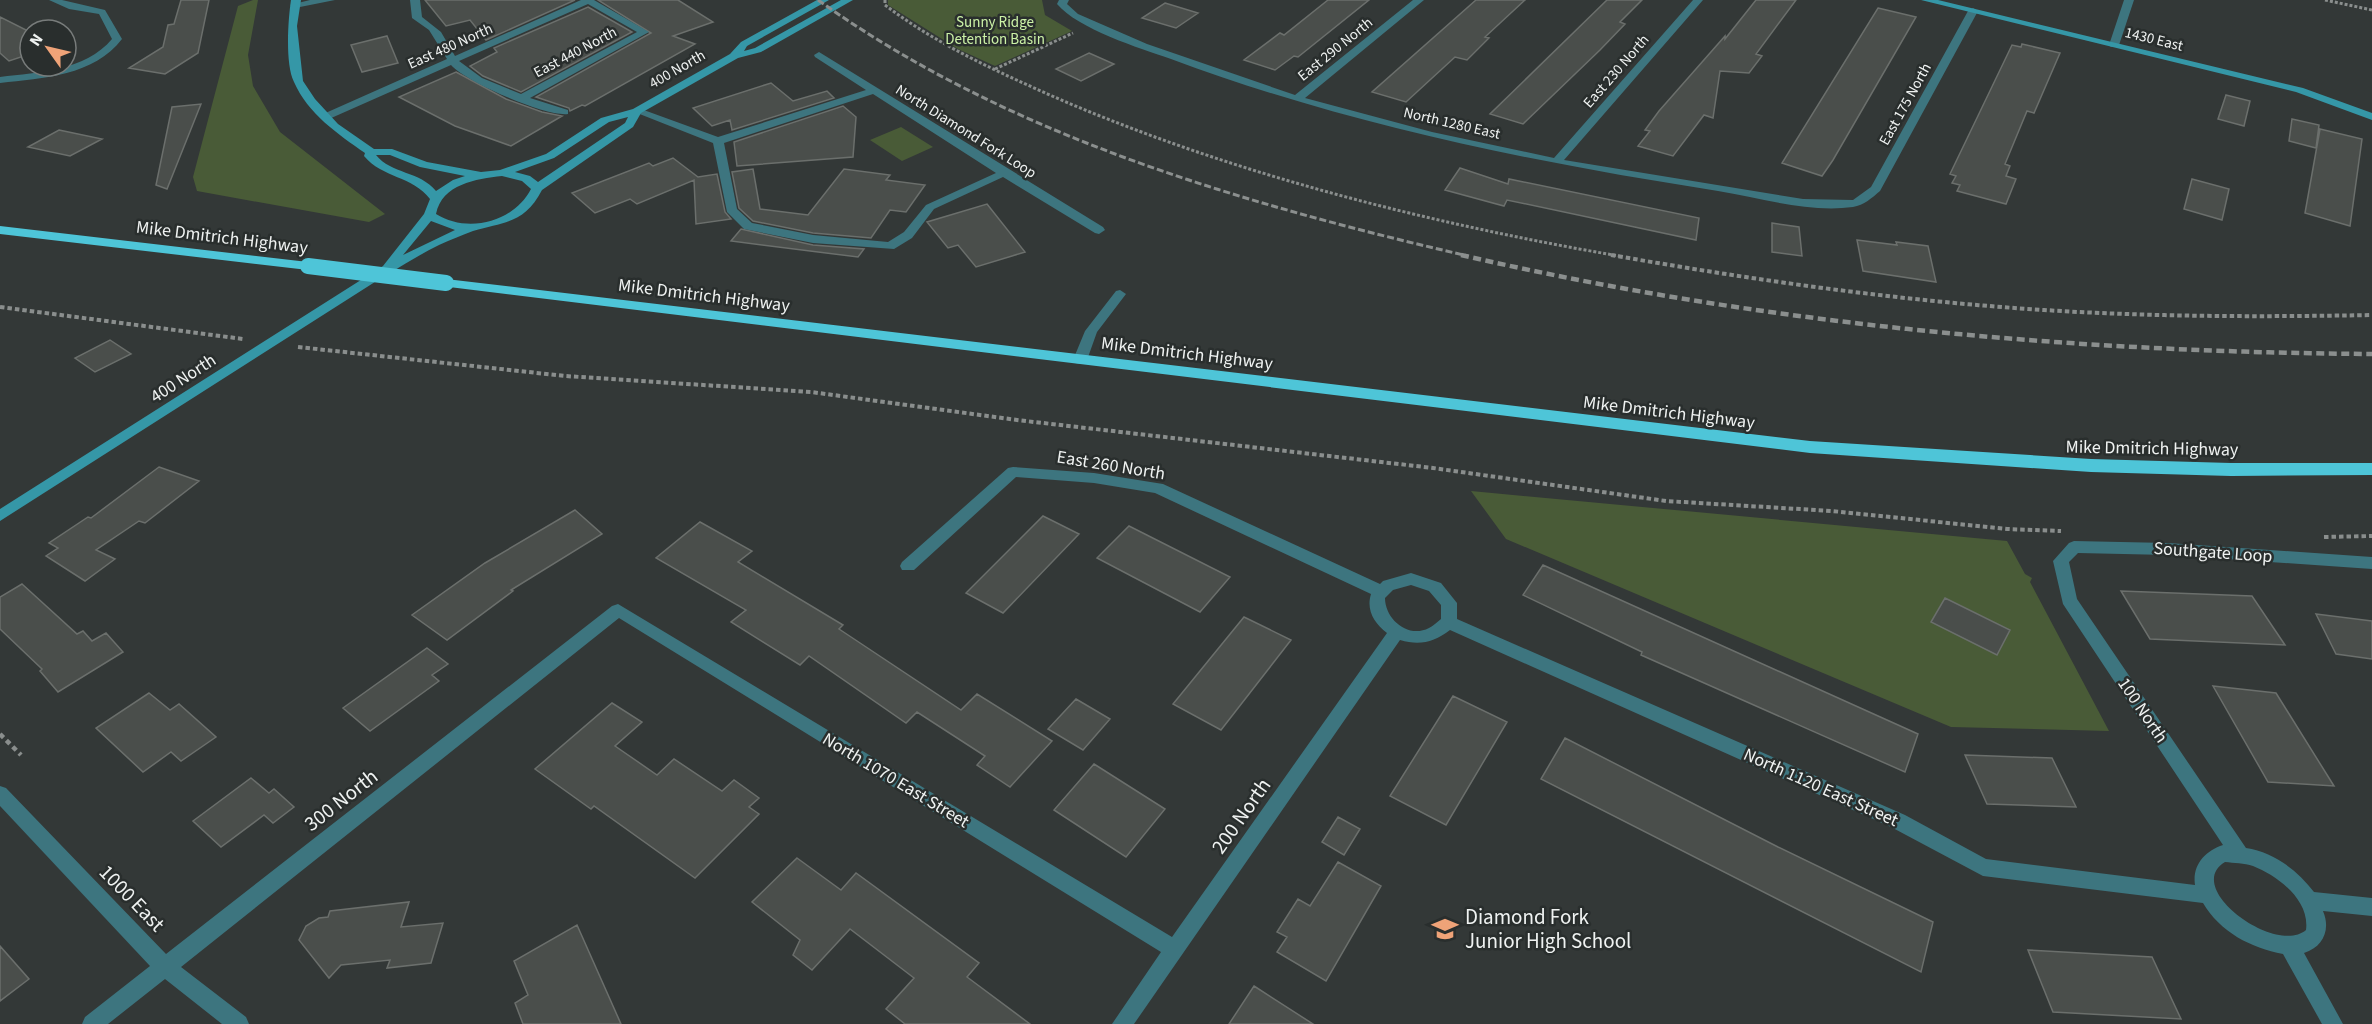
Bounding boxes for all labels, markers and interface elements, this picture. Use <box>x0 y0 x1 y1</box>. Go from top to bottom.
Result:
park label: Sunny Ridge Detention Basin <box>945 12 1045 50</box>
street label: East 290 North <box>1293 13 1377 86</box>
north arrow <box>18 18 78 78</box>
street label: East 480 North <box>404 18 496 75</box>
street label: East 440 North <box>530 22 620 83</box>
street label: 1430 East <box>2123 22 2185 57</box>
text: N <box>24 30 48 51</box>
street label: East 230 North <box>1579 30 1654 113</box>
street label: 400 North <box>645 45 709 94</box>
street label: East 175 North <box>1874 59 1937 149</box>
street label: North Diamond Fork Loop <box>891 79 1040 183</box>
street label: North 1280 East <box>1401 102 1502 145</box>
street label: Mike Dmitrich Highway <box>135 215 310 260</box>
street label: Mike Dmitrich Highway <box>617 273 792 318</box>
street label: Mike Dmitrich Highway <box>1100 331 1275 376</box>
street label: 400 North <box>145 348 221 409</box>
street label: Mike Dmitrich Highway <box>1582 390 1757 435</box>
street label: Mike Dmitrich Highway <box>2065 434 2239 463</box>
street label: East 260 North <box>1055 445 1167 486</box>
street label: Southgate Loop <box>2153 536 2273 569</box>
street label: 100 North <box>2112 673 2174 748</box>
street label: North 1070 East Street <box>818 727 974 834</box>
street label: North 1120 East Street <box>1739 742 1902 833</box>
street label: 300 North <box>298 762 384 838</box>
street label: 200 North <box>1204 772 1278 860</box>
street label: 1000 East <box>92 858 172 938</box>
place label: Diamond Fork Junior High School <box>1465 902 1631 956</box>
school or university icon: Diamond Fork Junior High School <box>1430 914 1460 944</box>

